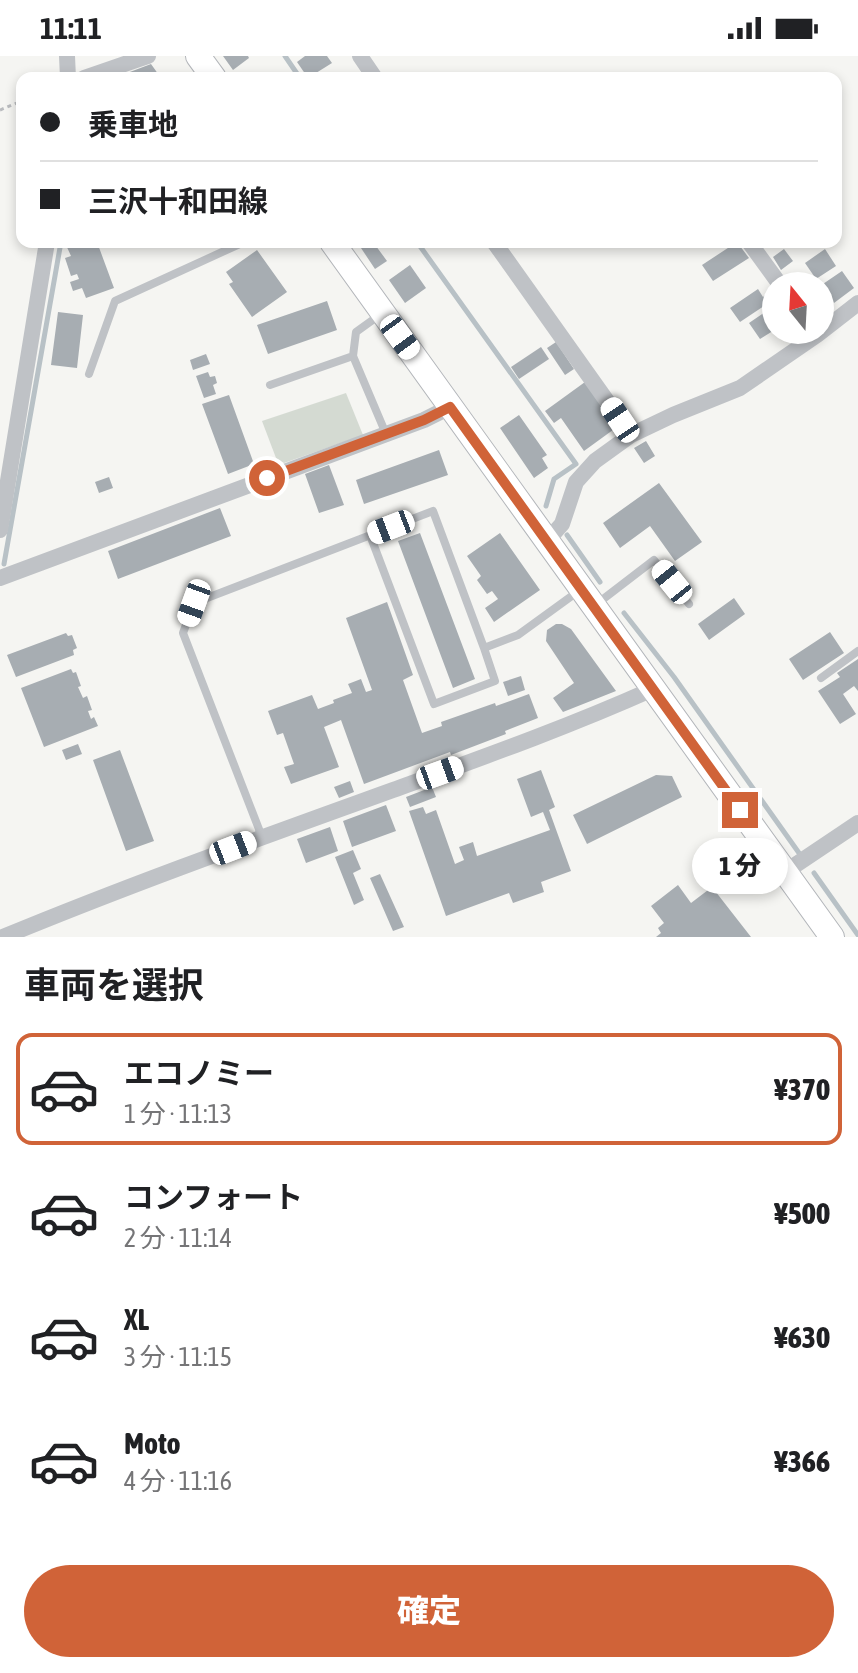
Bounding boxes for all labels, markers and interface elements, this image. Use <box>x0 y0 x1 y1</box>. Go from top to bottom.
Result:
text: 11:11 <box>40 11 102 45</box>
text: 乗車地 <box>88 107 178 141</box>
text: 三沢十和田線 <box>88 184 268 218</box>
north arrow <box>762 272 834 344</box>
map controls <box>762 272 834 344</box>
car <box>376 311 424 363</box>
car <box>597 393 643 447</box>
route start <box>249 460 285 496</box>
car <box>364 507 418 547</box>
car <box>648 556 696 608</box>
car <box>175 576 213 630</box>
car <box>413 754 467 792</box>
route end <box>722 792 758 828</box>
car <box>206 828 260 868</box>
callout: 1 分 <box>692 838 788 894</box>
text: 1 分 <box>719 851 761 881</box>
text: 車両を選択 <box>24 964 204 1006</box>
icon: car <box>28 1053 100 1125</box>
text: エコノミー <box>124 1056 274 1090</box>
text: ¥370 <box>774 1072 830 1106</box>
text: 1 分 · 11:13 <box>124 1099 232 1129</box>
icon: car <box>28 1177 100 1249</box>
text: コンフォート <box>124 1180 303 1214</box>
text: ¥500 <box>774 1196 830 1230</box>
text: 2 分 · 11:14 <box>124 1223 232 1253</box>
icon: car <box>28 1301 100 1373</box>
text: XL <box>124 1302 149 1336</box>
text: ¥630 <box>774 1320 830 1354</box>
text: 3 分 · 11:15 <box>124 1342 232 1372</box>
icon: car <box>28 1425 100 1497</box>
text: Moto <box>124 1426 181 1460</box>
text: ¥366 <box>774 1444 830 1478</box>
text: 4 分 · 11:16 <box>124 1466 232 1496</box>
button: 確定 <box>24 1565 834 1657</box>

